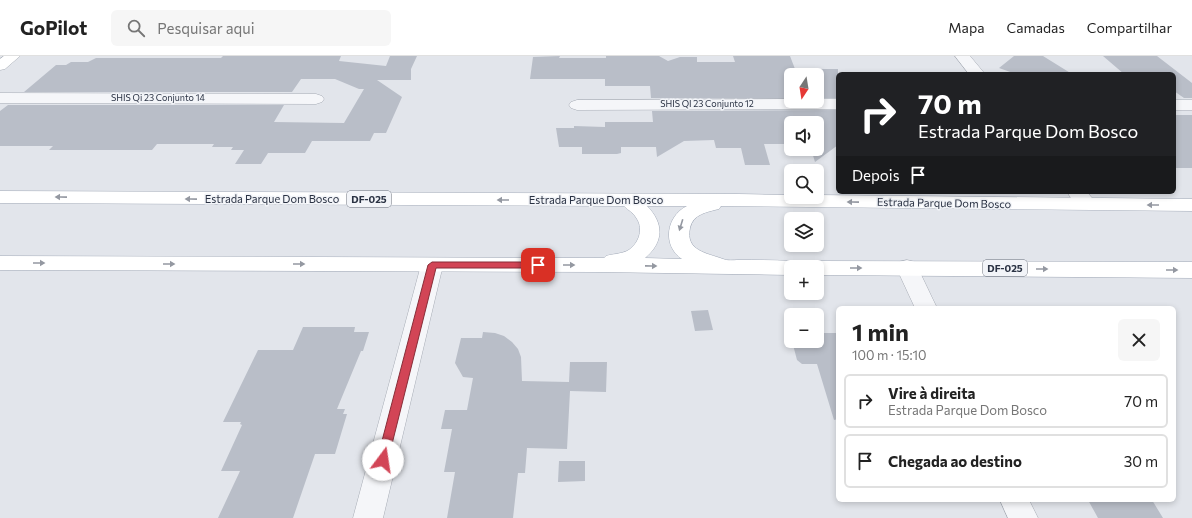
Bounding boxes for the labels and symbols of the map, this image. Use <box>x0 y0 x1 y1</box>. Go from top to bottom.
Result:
north arrow <box>784 68 824 108</box>
street label: SHIS Qi 23 Conjunto 14 <box>111 92 206 103</box>
street label: SHIS QI 23 Conjunto 12 <box>660 98 754 109</box>
road number: DF-025 <box>347 191 391 207</box>
street label: Estrada Parque Dom Bosco <box>205 192 340 205</box>
street label: Estrada Parque Dom Bosco <box>529 193 664 206</box>
one-way arrow <box>54 194 67 200</box>
street label: Estrada Parque Dom Bosco <box>877 195 1012 210</box>
one-way arrow <box>184 196 197 202</box>
one-way arrow <box>496 197 509 203</box>
one-way arrow <box>846 199 859 205</box>
one-way arrow <box>1146 202 1159 208</box>
one-way arrow <box>678 219 684 231</box>
pin <box>521 248 555 282</box>
one-way arrow <box>33 260 46 266</box>
road number: DF-025 <box>983 260 1027 276</box>
one-way arrow <box>163 261 176 267</box>
one-way arrow <box>293 261 306 267</box>
one-way arrow <box>563 262 576 268</box>
one-way arrow <box>645 263 657 270</box>
one-way arrow <box>850 265 863 271</box>
one-way arrow <box>1036 266 1049 272</box>
one-way arrow <box>1166 267 1179 273</box>
position arrow <box>362 439 404 481</box>

